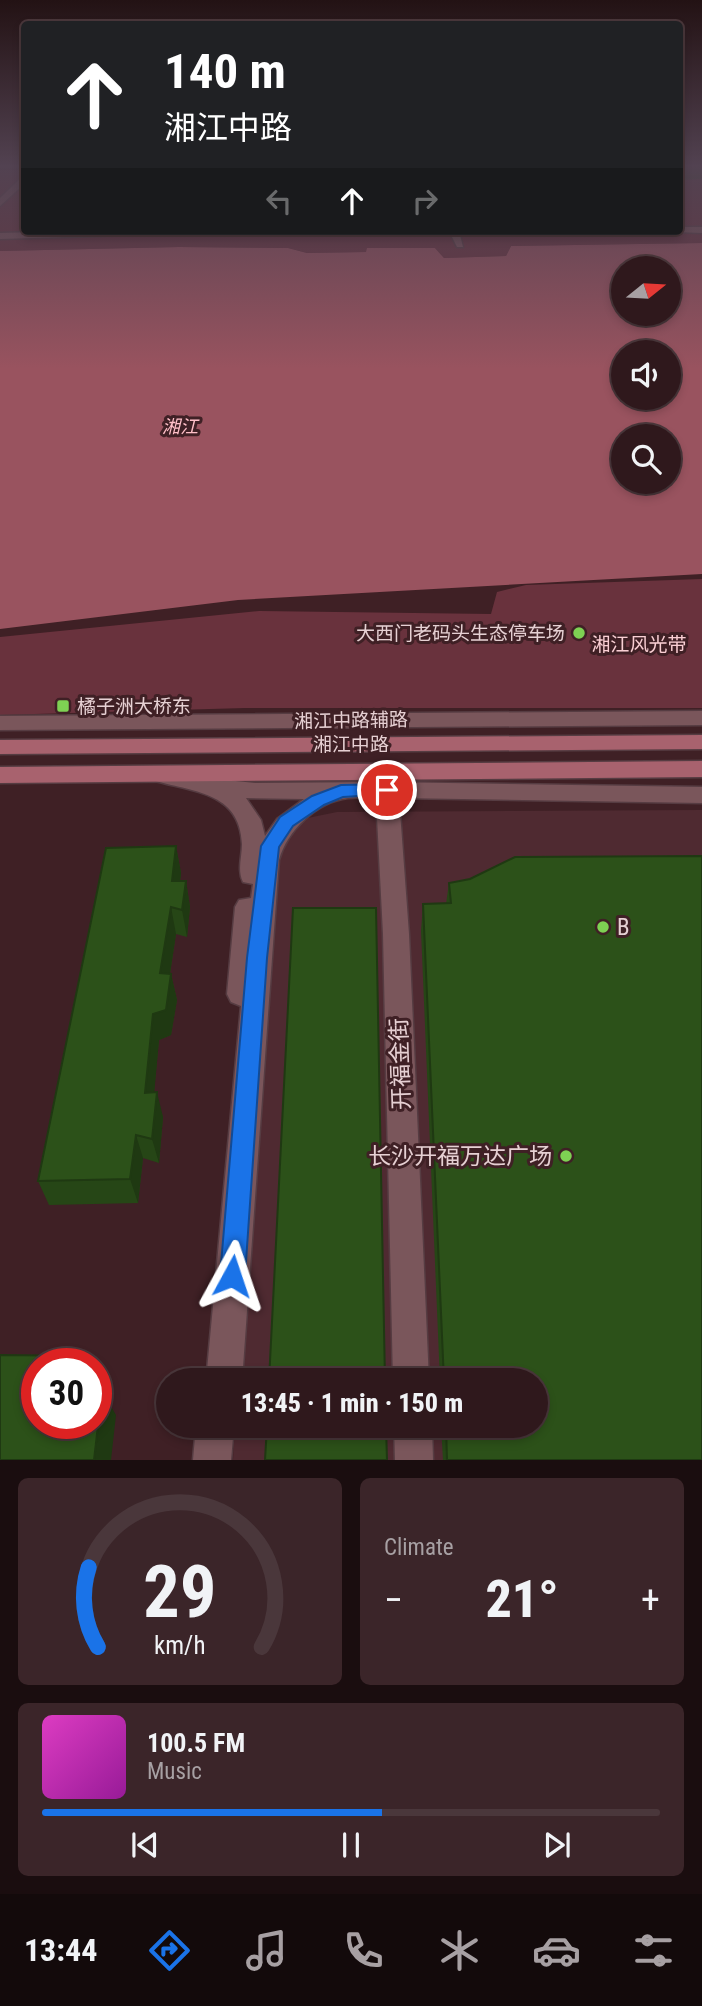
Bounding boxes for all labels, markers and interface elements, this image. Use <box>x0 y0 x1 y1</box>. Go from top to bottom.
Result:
text: 140 m <box>164 43 286 100</box>
icon: ahead <box>49 49 140 140</box>
text: 湘江中路 <box>164 109 292 147</box>
icon: left <box>260 182 298 220</box>
icon: ahead <box>333 182 371 220</box>
icon: right <box>406 182 444 220</box>
north arrow <box>611 256 681 326</box>
map controls <box>611 256 681 494</box>
button: sound <box>611 340 681 410</box>
water label: 湘江 <box>162 416 200 437</box>
button: search <box>611 424 681 494</box>
place label: 大西门老码头生态停车场 <box>356 622 565 645</box>
marker: 大西门老码头生态停车场 <box>571 625 587 641</box>
park label: 湘江风光带 <box>591 633 687 656</box>
place label: 橘子洲大桥东 <box>77 695 191 718</box>
marker: 橘子洲大桥东 <box>55 698 71 714</box>
street label: 湘江中路辅路 <box>294 708 408 733</box>
street label: 湘江中路 <box>313 733 389 756</box>
pin <box>357 760 417 820</box>
icon: arrive <box>368 771 406 809</box>
place label: B <box>617 914 630 941</box>
marker: B <box>595 919 611 935</box>
street label: 开福金街 <box>385 1018 416 1110</box>
place label: 长沙开福万达广场 <box>368 1143 552 1170</box>
marker: 长沙开福万达广场 <box>558 1148 574 1164</box>
position arrow <box>195 1239 269 1313</box>
speed limit sign: 30 <box>21 1348 112 1439</box>
text: 13:45 · 1 min · 150 m <box>241 1388 463 1418</box>
text: Climate <box>384 1534 454 1561</box>
text: 29 <box>143 1550 217 1636</box>
text: 21° <box>485 1569 559 1630</box>
text: − <box>384 1578 403 1622</box>
text: + <box>641 1578 660 1622</box>
text: km/h <box>154 1631 206 1660</box>
text: 100.5 FM <box>147 1728 245 1758</box>
text: Music <box>147 1758 202 1785</box>
icon: previous <box>126 1826 164 1864</box>
icon: pause <box>332 1826 370 1864</box>
icon: next <box>538 1826 576 1864</box>
icon: directions <box>145 1926 194 1975</box>
icon: music <box>242 1926 291 1975</box>
icon: phone <box>339 1926 388 1975</box>
icon: climate <box>435 1926 484 1975</box>
icon: car <box>532 1926 581 1975</box>
icon: filters <box>629 1926 678 1975</box>
text: 13:44 <box>24 1931 97 1969</box>

